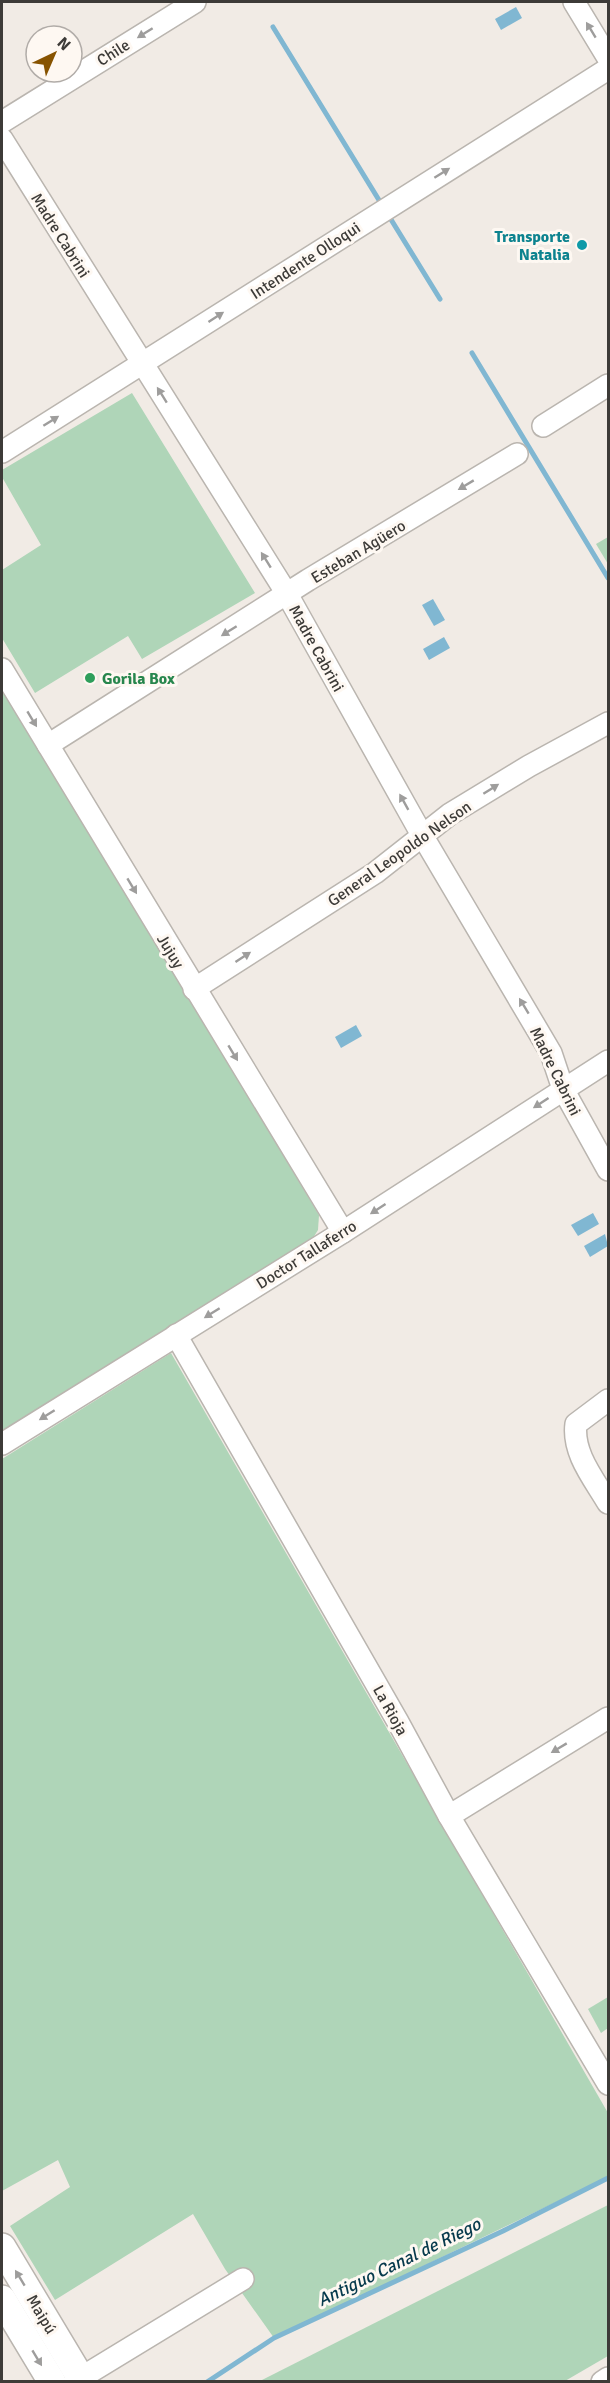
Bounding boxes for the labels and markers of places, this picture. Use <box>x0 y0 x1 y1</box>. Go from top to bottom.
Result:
place label: Transporte Natalia <box>495 227 570 265</box>
marker: Transporte Natalia <box>575 238 589 252</box>
place label: Gorila Box <box>102 669 175 689</box>
marker: Gorila Box <box>83 671 97 685</box>

